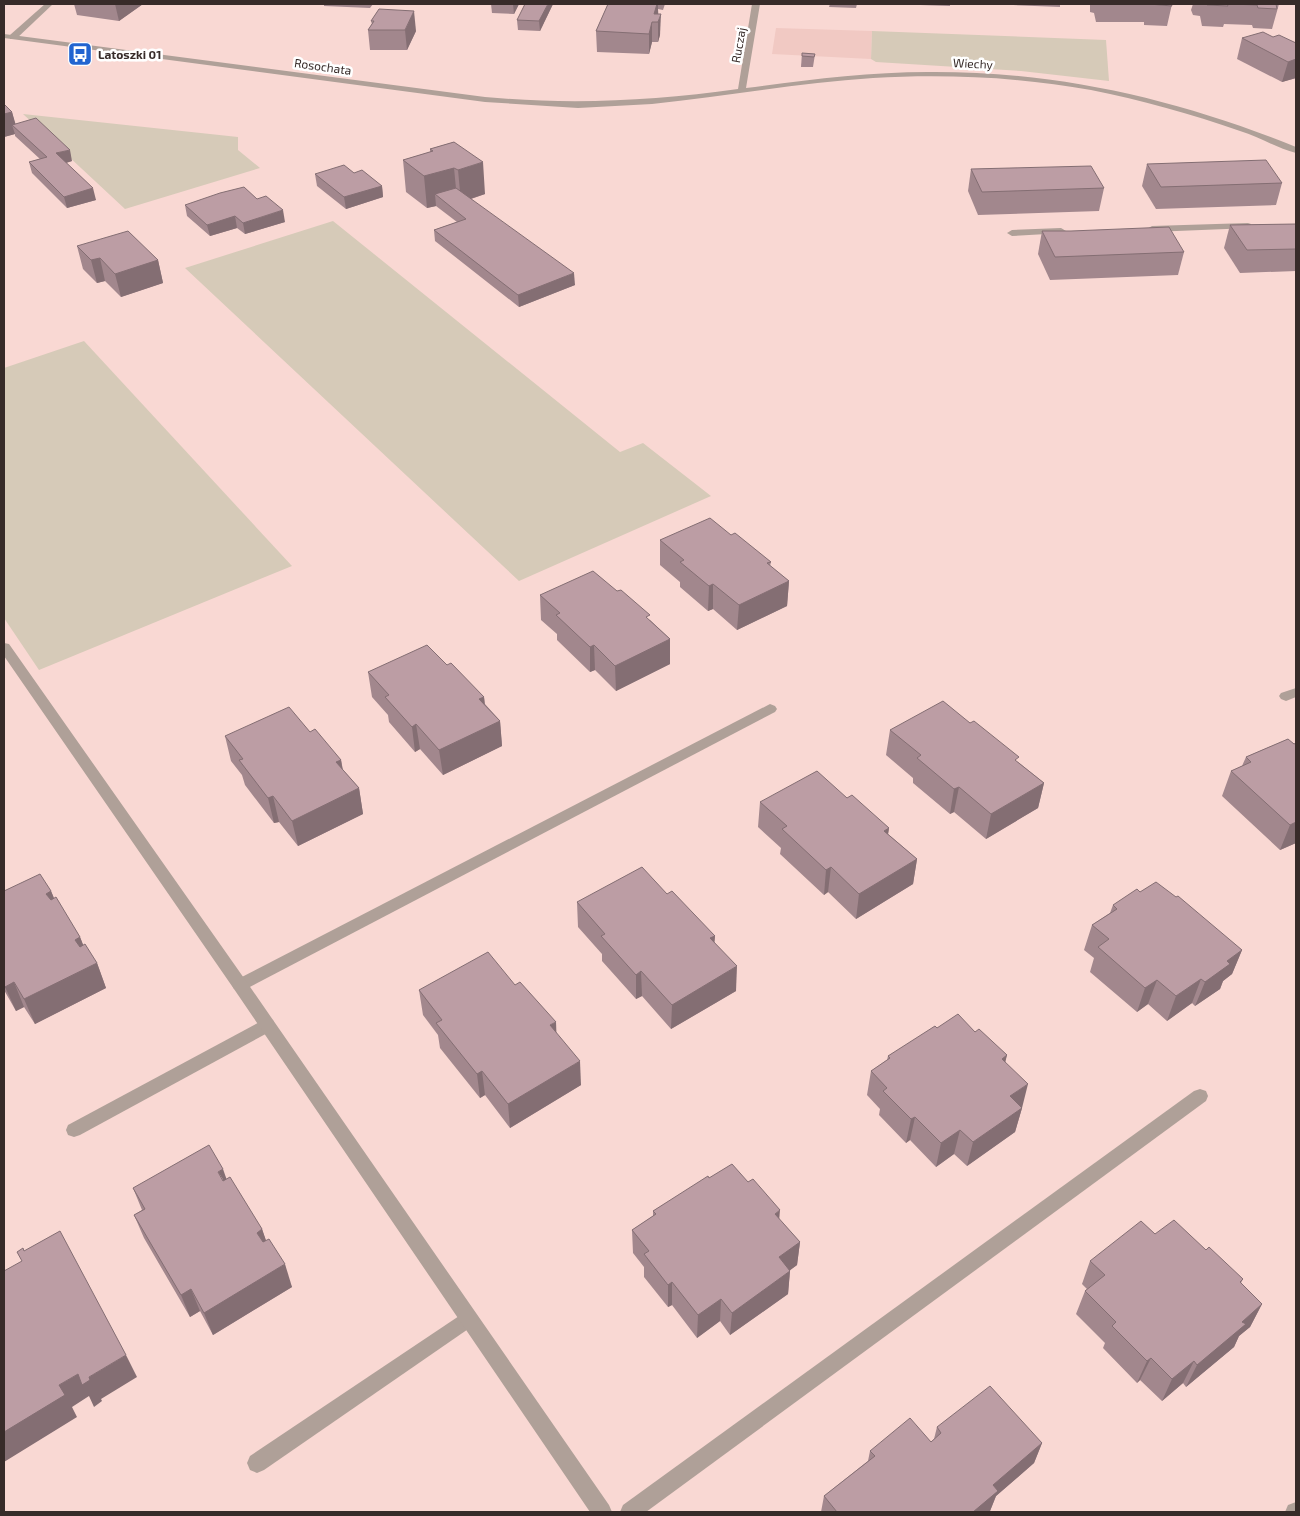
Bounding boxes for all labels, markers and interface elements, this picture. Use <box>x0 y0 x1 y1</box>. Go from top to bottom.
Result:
street label: Ruczaj <box>728 26 749 64</box>
bus stop icon: Latoszki 01 <box>67 41 93 67</box>
place label: Latoszki 01 <box>98 47 161 61</box>
street label: Rosochata <box>293 55 353 77</box>
street label: Wiechy <box>953 55 994 71</box>

